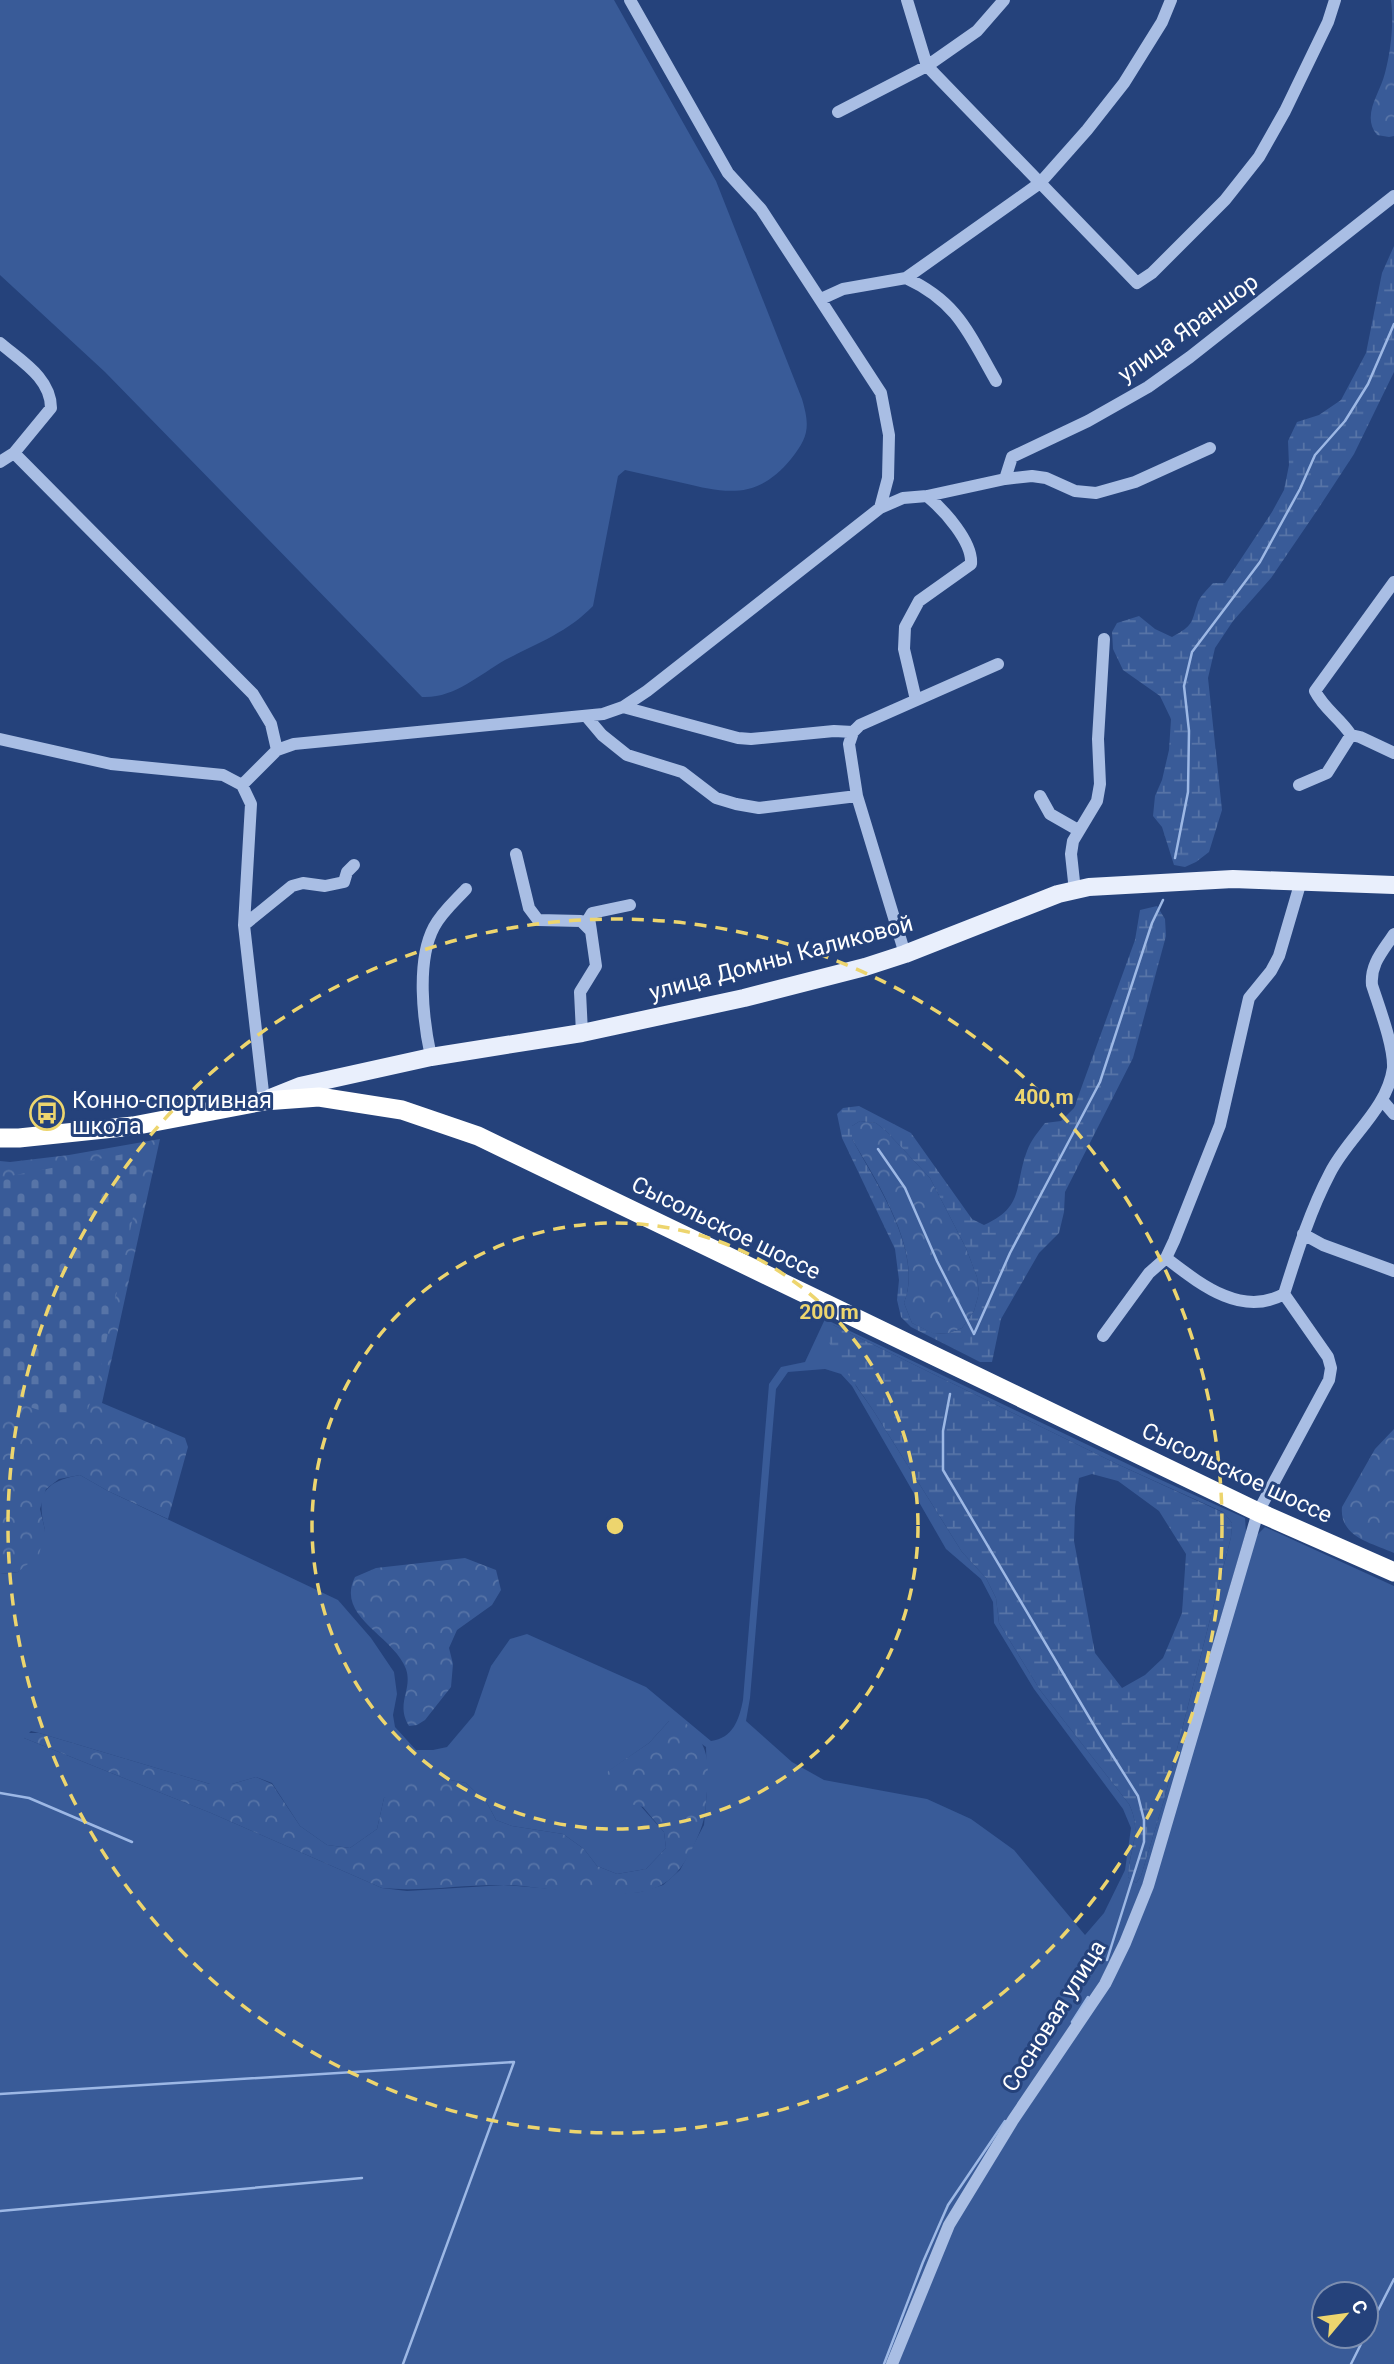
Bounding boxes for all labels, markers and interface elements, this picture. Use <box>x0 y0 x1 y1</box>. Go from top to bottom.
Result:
street label: улица Яраншор <box>1113 268 1263 388</box>
street label: улица Домны Каликовой <box>646 910 916 1006</box>
text: 400 m <box>1014 1085 1074 1109</box>
place label: Конно-спортивная школа <box>72 1087 272 1140</box>
bus stop icon: Конно-спортивная школа <box>28 1094 66 1132</box>
street label: Сысольское шоссе <box>627 1171 825 1285</box>
text: 200 m <box>799 1300 859 1324</box>
street label: Сысольское шоссе <box>1138 1417 1336 1529</box>
centre of rings <box>603 1514 627 1538</box>
street label: Сосновая улица <box>997 1935 1111 2097</box>
north arrow <box>1310 2280 1380 2350</box>
text: С <box>1346 2296 1373 2318</box>

